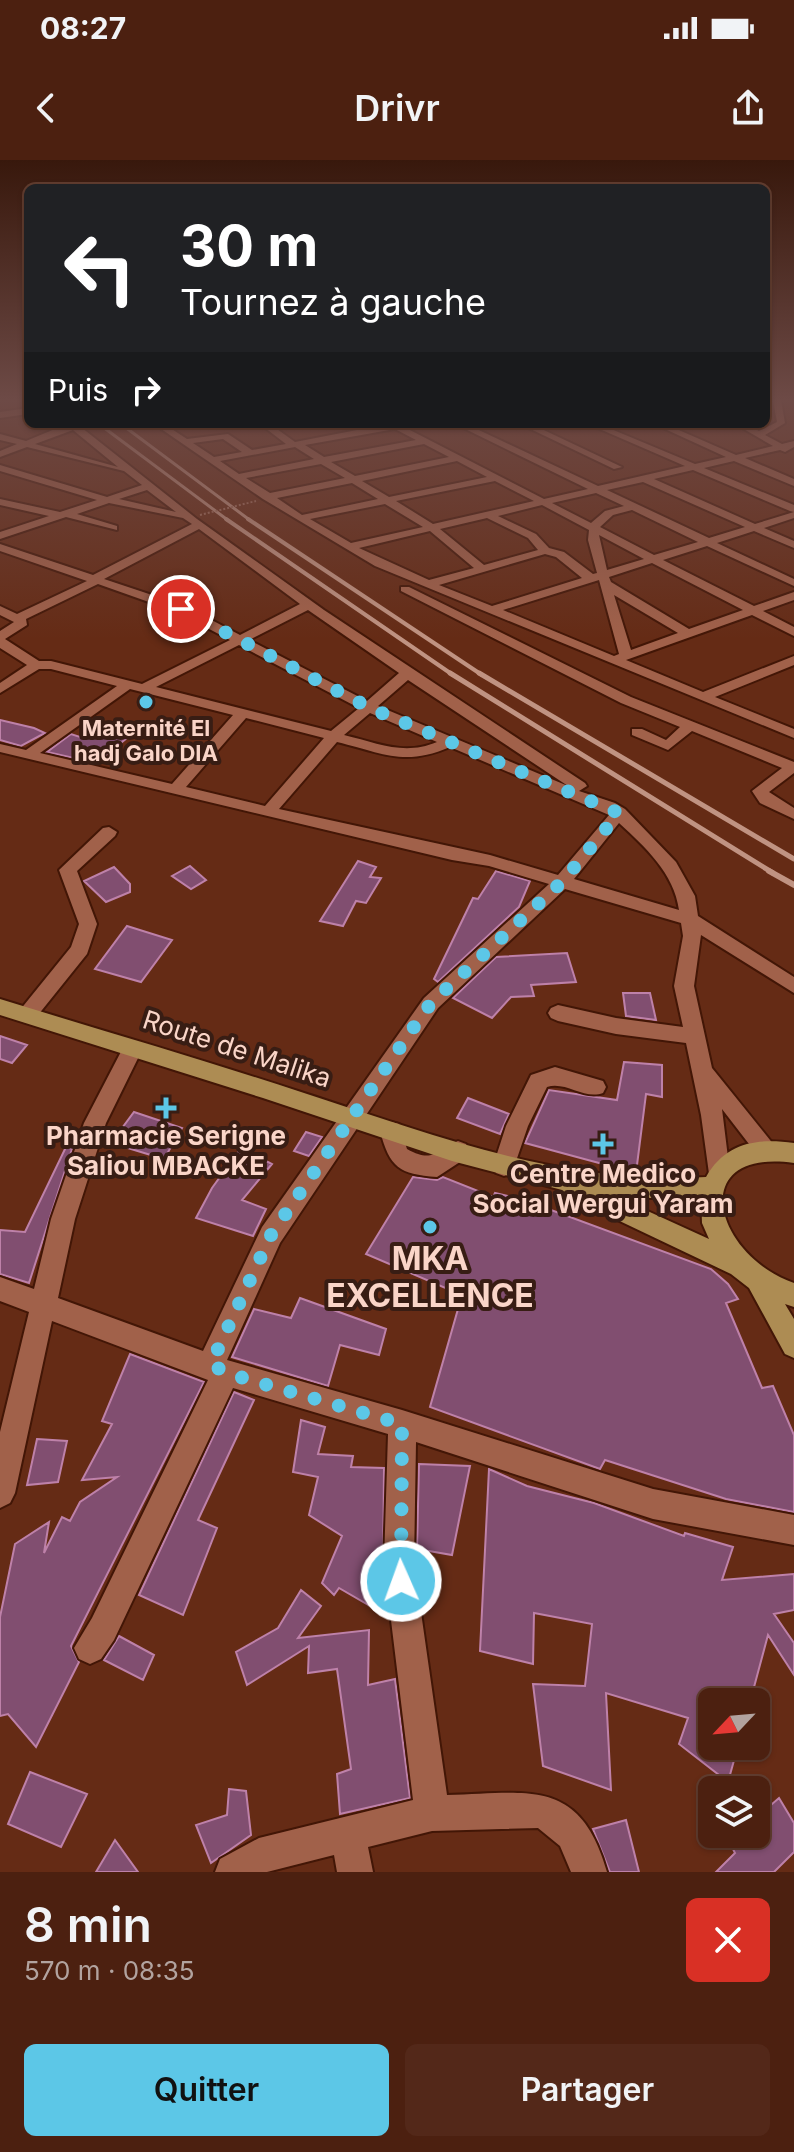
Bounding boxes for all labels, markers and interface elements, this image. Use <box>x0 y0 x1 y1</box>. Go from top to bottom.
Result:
text: 08:27 <box>40 10 126 46</box>
icon: back <box>24 86 68 130</box>
text: Drivr <box>354 86 440 130</box>
icon: share <box>726 86 770 130</box>
text: 30 m <box>180 212 318 280</box>
icon: left <box>48 216 152 320</box>
text: Tournez à gauche <box>180 280 486 324</box>
icon: right <box>124 368 168 412</box>
text: Puis <box>48 372 108 408</box>
pin <box>147 575 215 643</box>
icon: arrive <box>159 587 203 631</box>
marker: Maternité El hadj Galo DIA <box>137 693 155 711</box>
place label: Maternité El hadj Galo DIA <box>74 715 218 766</box>
street label: Route de Malika <box>139 1004 335 1094</box>
marker: Pharmacie Serigne Saliou MBACKE <box>157 1099 175 1117</box>
place label: Pharmacie Serigne Saliou MBACKE <box>46 1120 286 1181</box>
marker: Centre Medico Social Wergui Yaram <box>592 1133 614 1155</box>
place label: Centre Medico Social Wergui Yaram <box>472 1158 734 1219</box>
marker: MKA EXCELLENCE <box>421 1218 439 1236</box>
place label: MKA EXCELLENCE <box>326 1239 534 1315</box>
position arrow <box>359 1539 443 1623</box>
north arrow <box>698 1688 770 1760</box>
map controls <box>698 1688 770 1848</box>
button: layers <box>698 1776 770 1848</box>
text: 8 min <box>24 1895 152 1954</box>
button: close <box>686 1898 770 1982</box>
text: 570 m · 08:35 <box>24 1955 195 1986</box>
button: Quitter <box>24 2044 389 2136</box>
button: Partager <box>405 2044 770 2136</box>

